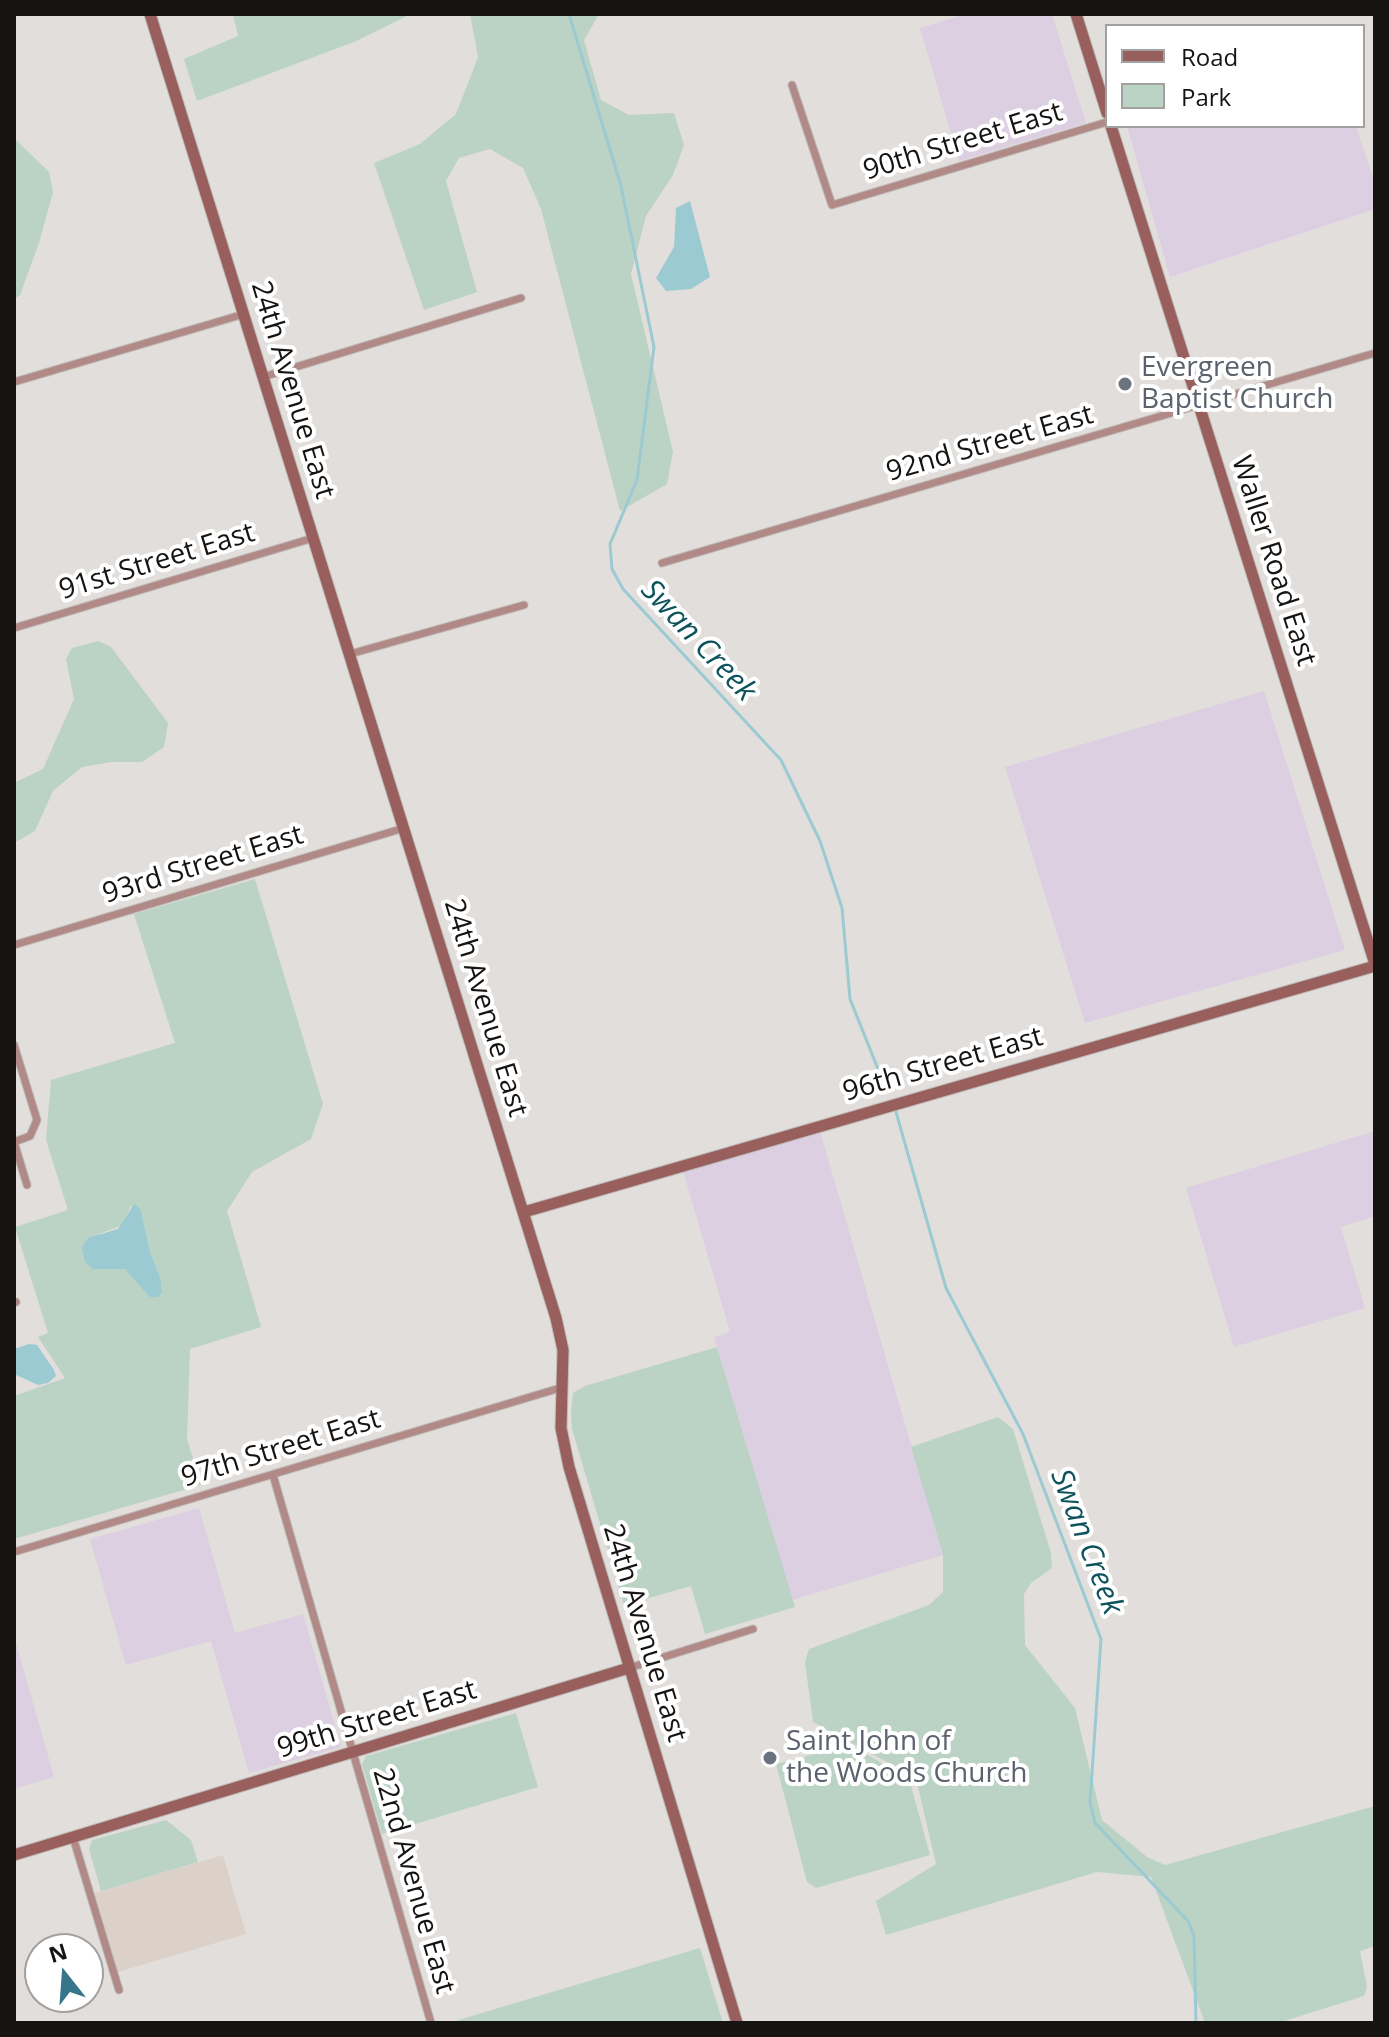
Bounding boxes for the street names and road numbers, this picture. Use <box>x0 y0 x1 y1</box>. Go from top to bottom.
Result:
street label: 90th Street East <box>859 96 1067 188</box>
street label: 24th Avenue East <box>243 277 341 503</box>
street label: 92nd Street East <box>883 398 1097 490</box>
street label: Waller Road East <box>1223 452 1323 670</box>
street label: 91st Street East <box>55 516 259 608</box>
street label: 93rd Street East <box>99 819 307 911</box>
street label: 24th Avenue East <box>436 895 534 1121</box>
street label: 96th Street East <box>839 1020 1047 1110</box>
street label: 97th Street East <box>177 1403 385 1495</box>
street label: 24th Avenue East <box>595 1520 693 1746</box>
street label: 99th Street East <box>273 1674 481 1766</box>
street label: 22nd Avenue East <box>365 1764 461 1998</box>

